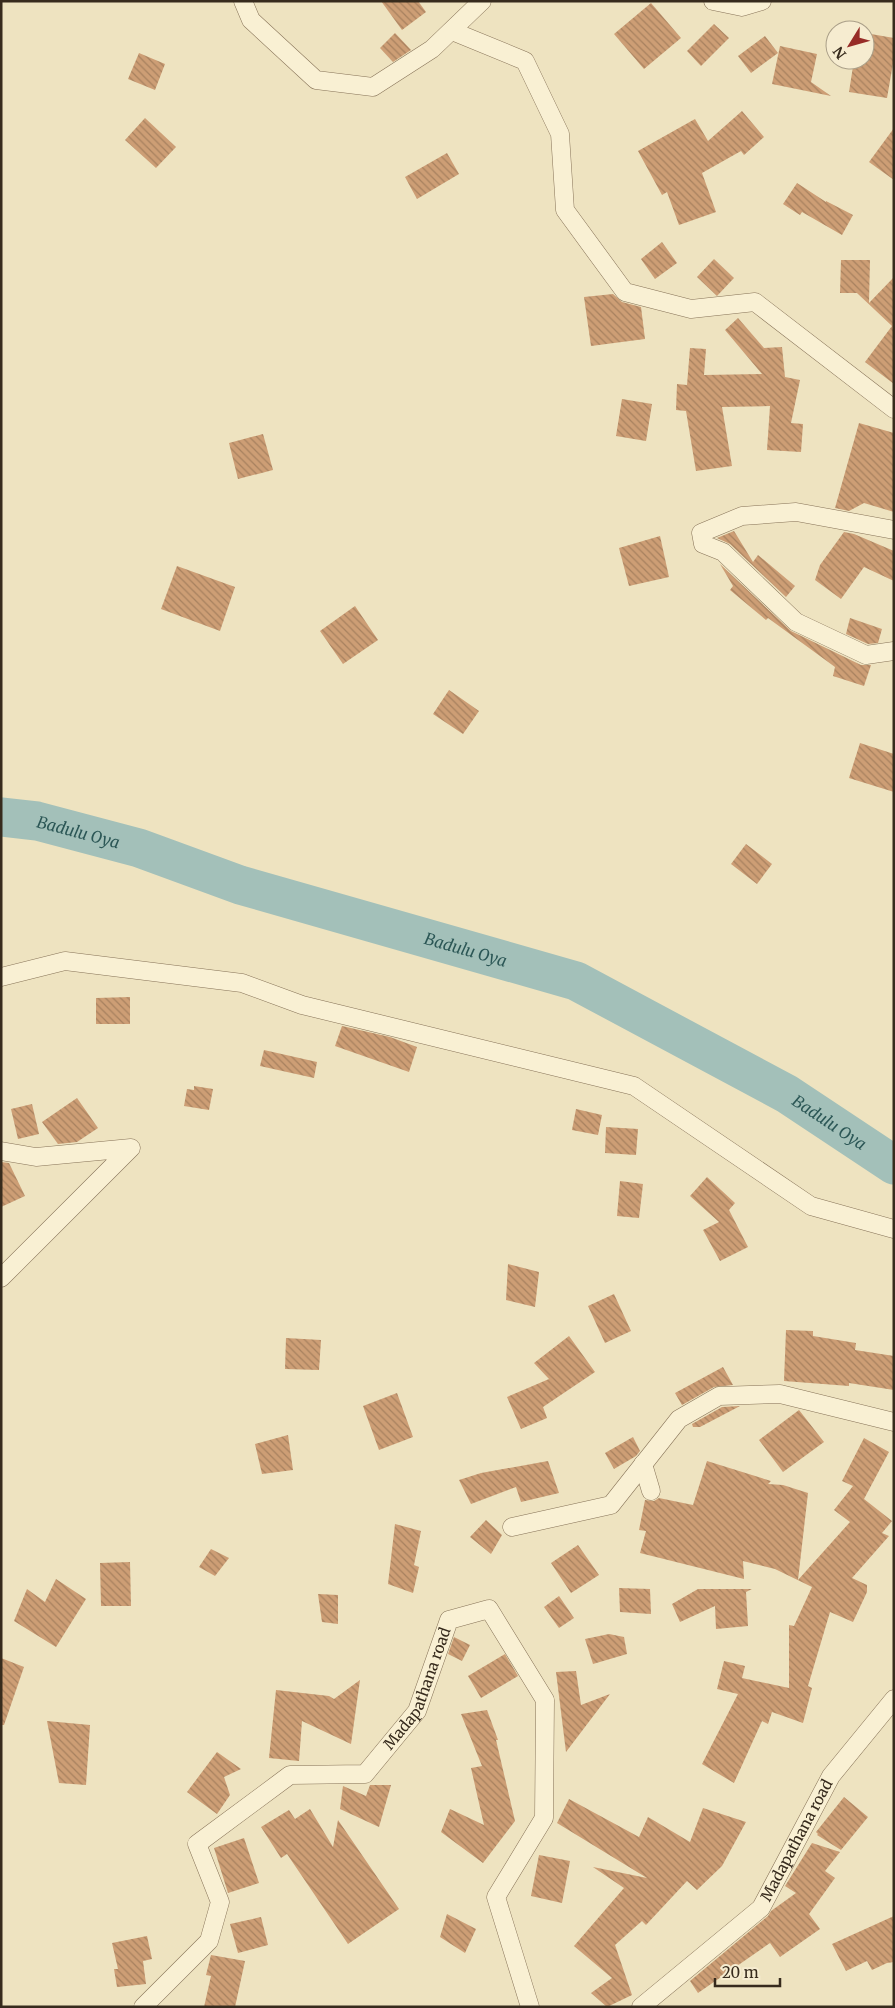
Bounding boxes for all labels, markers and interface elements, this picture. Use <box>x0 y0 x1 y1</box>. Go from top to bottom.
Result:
north arrow <box>825 20 875 70</box>
text: N <box>829 43 850 63</box>
water label: Badulu Oya <box>35 811 122 852</box>
water label: Badulu Oya <box>422 928 509 971</box>
water label: Badulu Oya <box>789 1090 870 1154</box>
street label: Madapathana road <box>379 1625 455 1753</box>
street label: Madapathana road <box>756 1776 836 1904</box>
scale bar <box>715 1956 780 1988</box>
text: 20 m <box>722 1963 759 1982</box>

